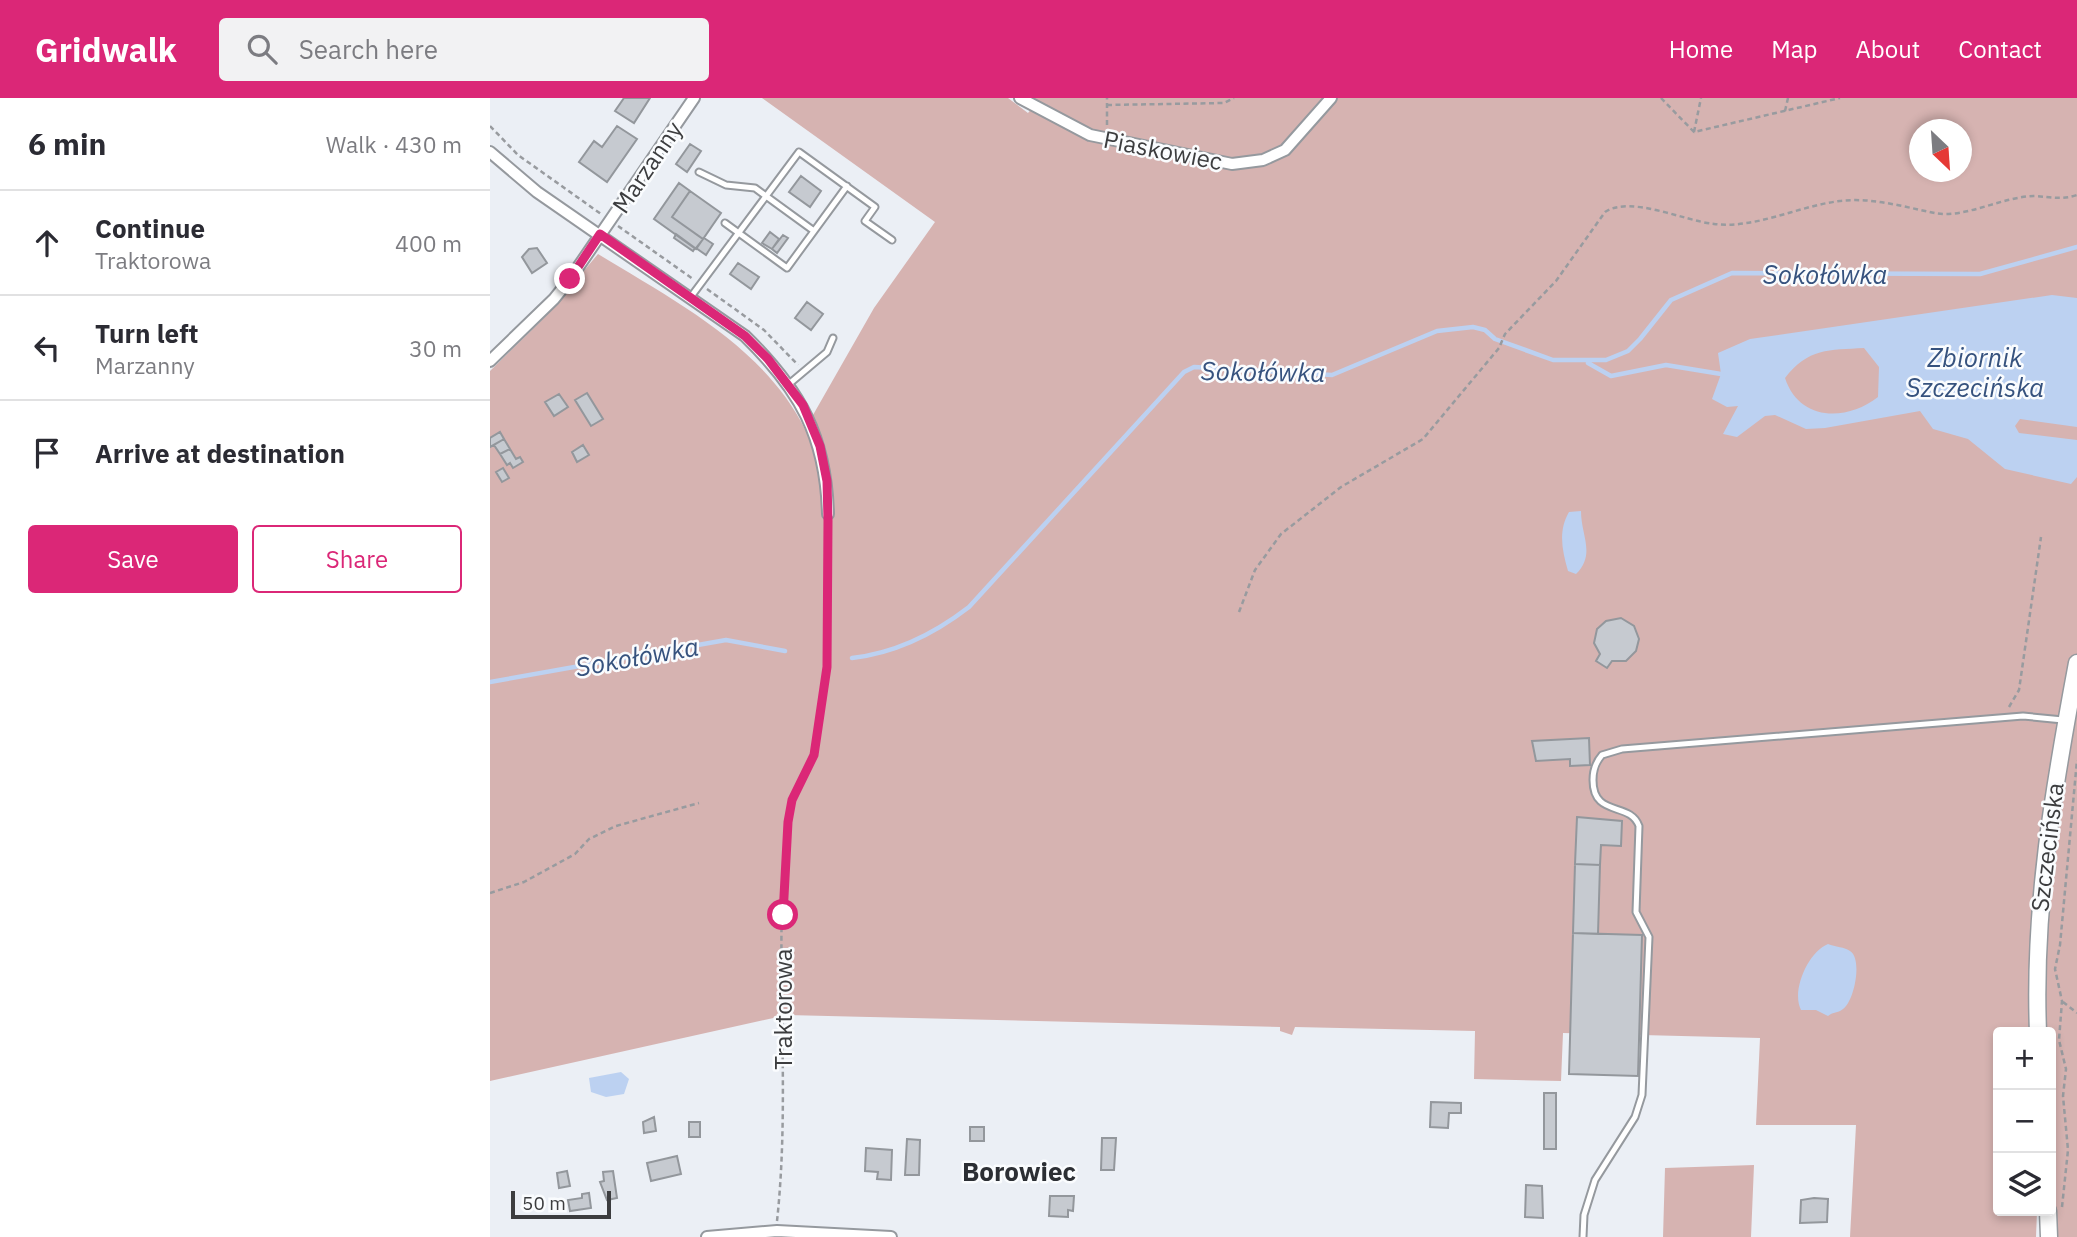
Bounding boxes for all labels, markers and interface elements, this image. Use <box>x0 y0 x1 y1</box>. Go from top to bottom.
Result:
search box <box>219 18 709 81</box>
text: Gridwalk <box>35 28 177 71</box>
icon: search <box>243 30 281 68</box>
text: Search here <box>299 32 438 66</box>
text: Home <box>1669 33 1733 65</box>
text: Map <box>1771 33 1817 65</box>
text: About <box>1855 33 1920 65</box>
text: Contact <box>1958 33 2042 65</box>
street label: Marzanny <box>605 115 689 219</box>
north arrow <box>1909 119 1972 182</box>
street label: Piaskowiec <box>1101 123 1225 177</box>
text: 6 min <box>28 124 106 163</box>
text: Walk · 430 m <box>326 129 462 159</box>
text: Continue <box>95 211 205 245</box>
icon: ahead <box>28 224 66 262</box>
text: 400 m <box>395 228 462 258</box>
text: Traktorowa <box>95 245 211 275</box>
water label: Sokołówka <box>1763 257 1887 291</box>
route end <box>554 263 585 294</box>
text: Turn left <box>95 316 198 350</box>
icon: left <box>28 329 66 367</box>
text: 30 m <box>409 333 462 363</box>
water label: Zbiornik Szczecińska <box>1906 340 2044 404</box>
text: Marzanny <box>95 350 195 380</box>
water label: Sokołówka <box>1200 353 1326 389</box>
icon: arrive <box>28 434 66 472</box>
text: Arrive at destination <box>95 436 345 470</box>
button: Save <box>28 525 238 593</box>
button: Share <box>252 525 462 593</box>
water label: Sokołówka <box>573 628 701 684</box>
street label: Szczecińska <box>2023 780 2071 913</box>
route start <box>767 899 798 930</box>
street label: Traktorowa <box>767 948 799 1070</box>
map controls <box>1993 1027 2056 1216</box>
button: + <box>1993 1027 2056 1090</box>
button: − <box>1993 1090 2056 1153</box>
button: layers <box>1993 1153 2056 1216</box>
district label: Borowiec <box>962 1154 1076 1188</box>
scale bar <box>511 1188 611 1220</box>
text: 50 m <box>522 1191 566 1215</box>

